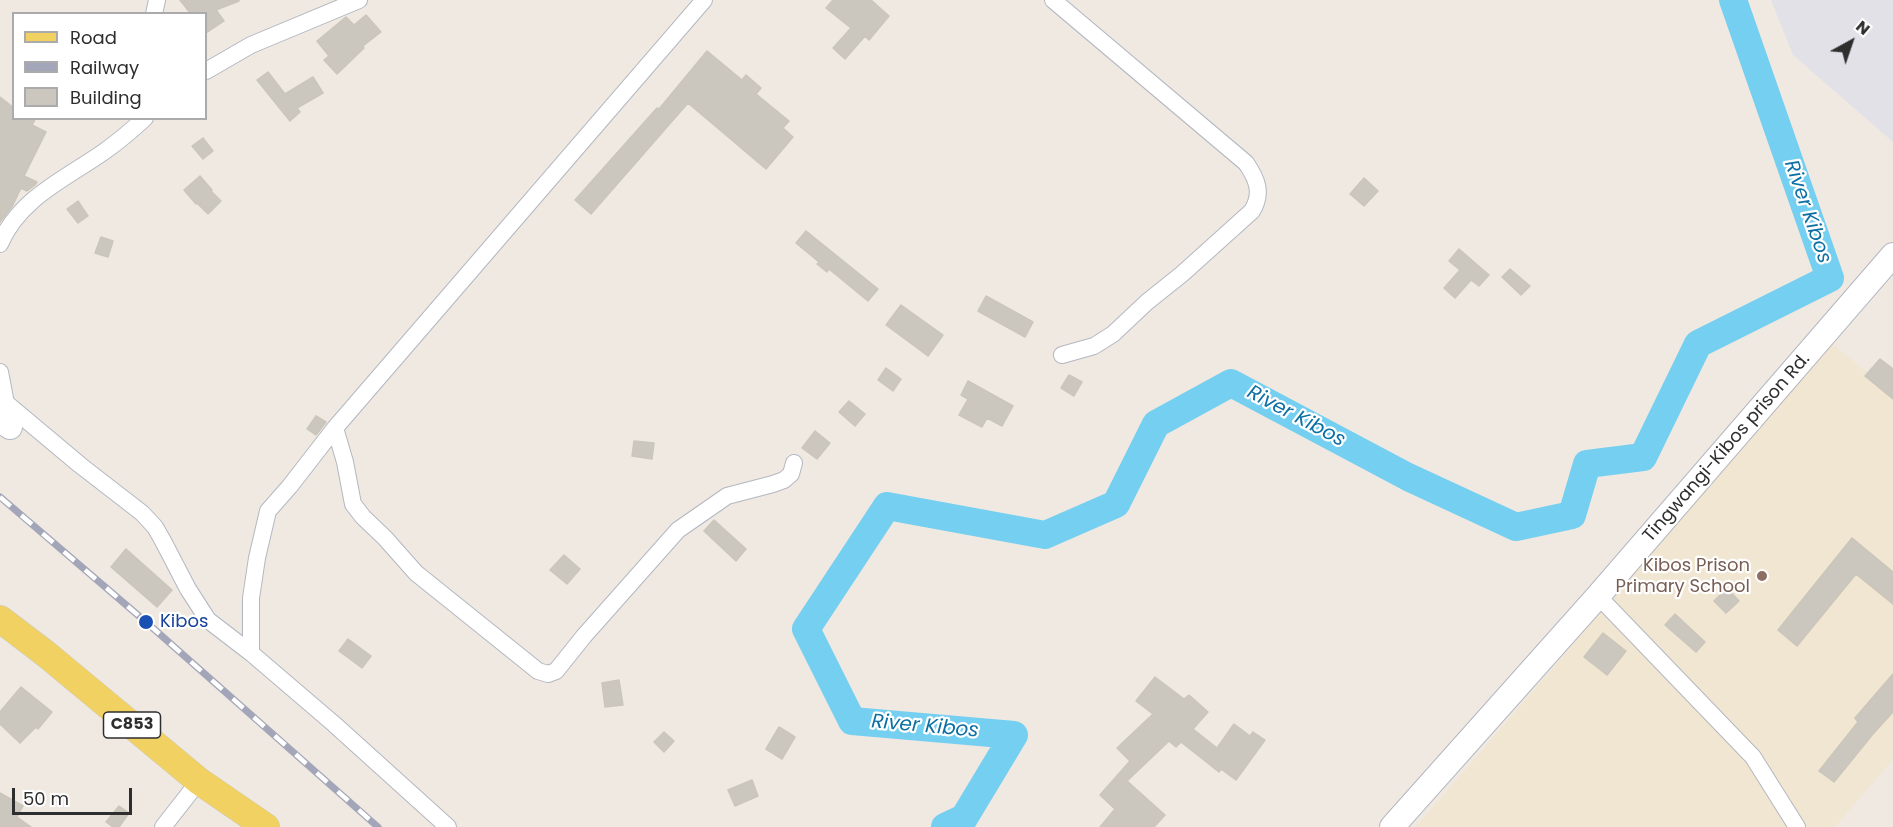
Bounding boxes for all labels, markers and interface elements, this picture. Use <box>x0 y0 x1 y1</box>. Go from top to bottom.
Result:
legend <box>12 12 207 120</box>
north arrow <box>1821 12 1881 72</box>
text: N <box>1851 15 1875 41</box>
text: Road <box>70 25 117 50</box>
text: Railway <box>70 55 139 80</box>
text: Building <box>70 85 142 110</box>
water label: River Kibos <box>1778 157 1836 267</box>
street label: Tingwangi-Kibos prison Rd. <box>1639 349 1815 547</box>
water label: River Kibos <box>1243 381 1349 453</box>
place label: Kibos Prison Primary School <box>1616 555 1750 598</box>
marker: Kibos Prison Primary School <box>1755 569 1769 583</box>
place label: Kibos <box>160 611 208 633</box>
marker: Kibos <box>137 613 155 631</box>
water label: River Kibos <box>870 710 980 744</box>
road number: C853 <box>104 712 160 738</box>
scale bar <box>15 776 135 814</box>
text: 50 m <box>23 786 69 811</box>

